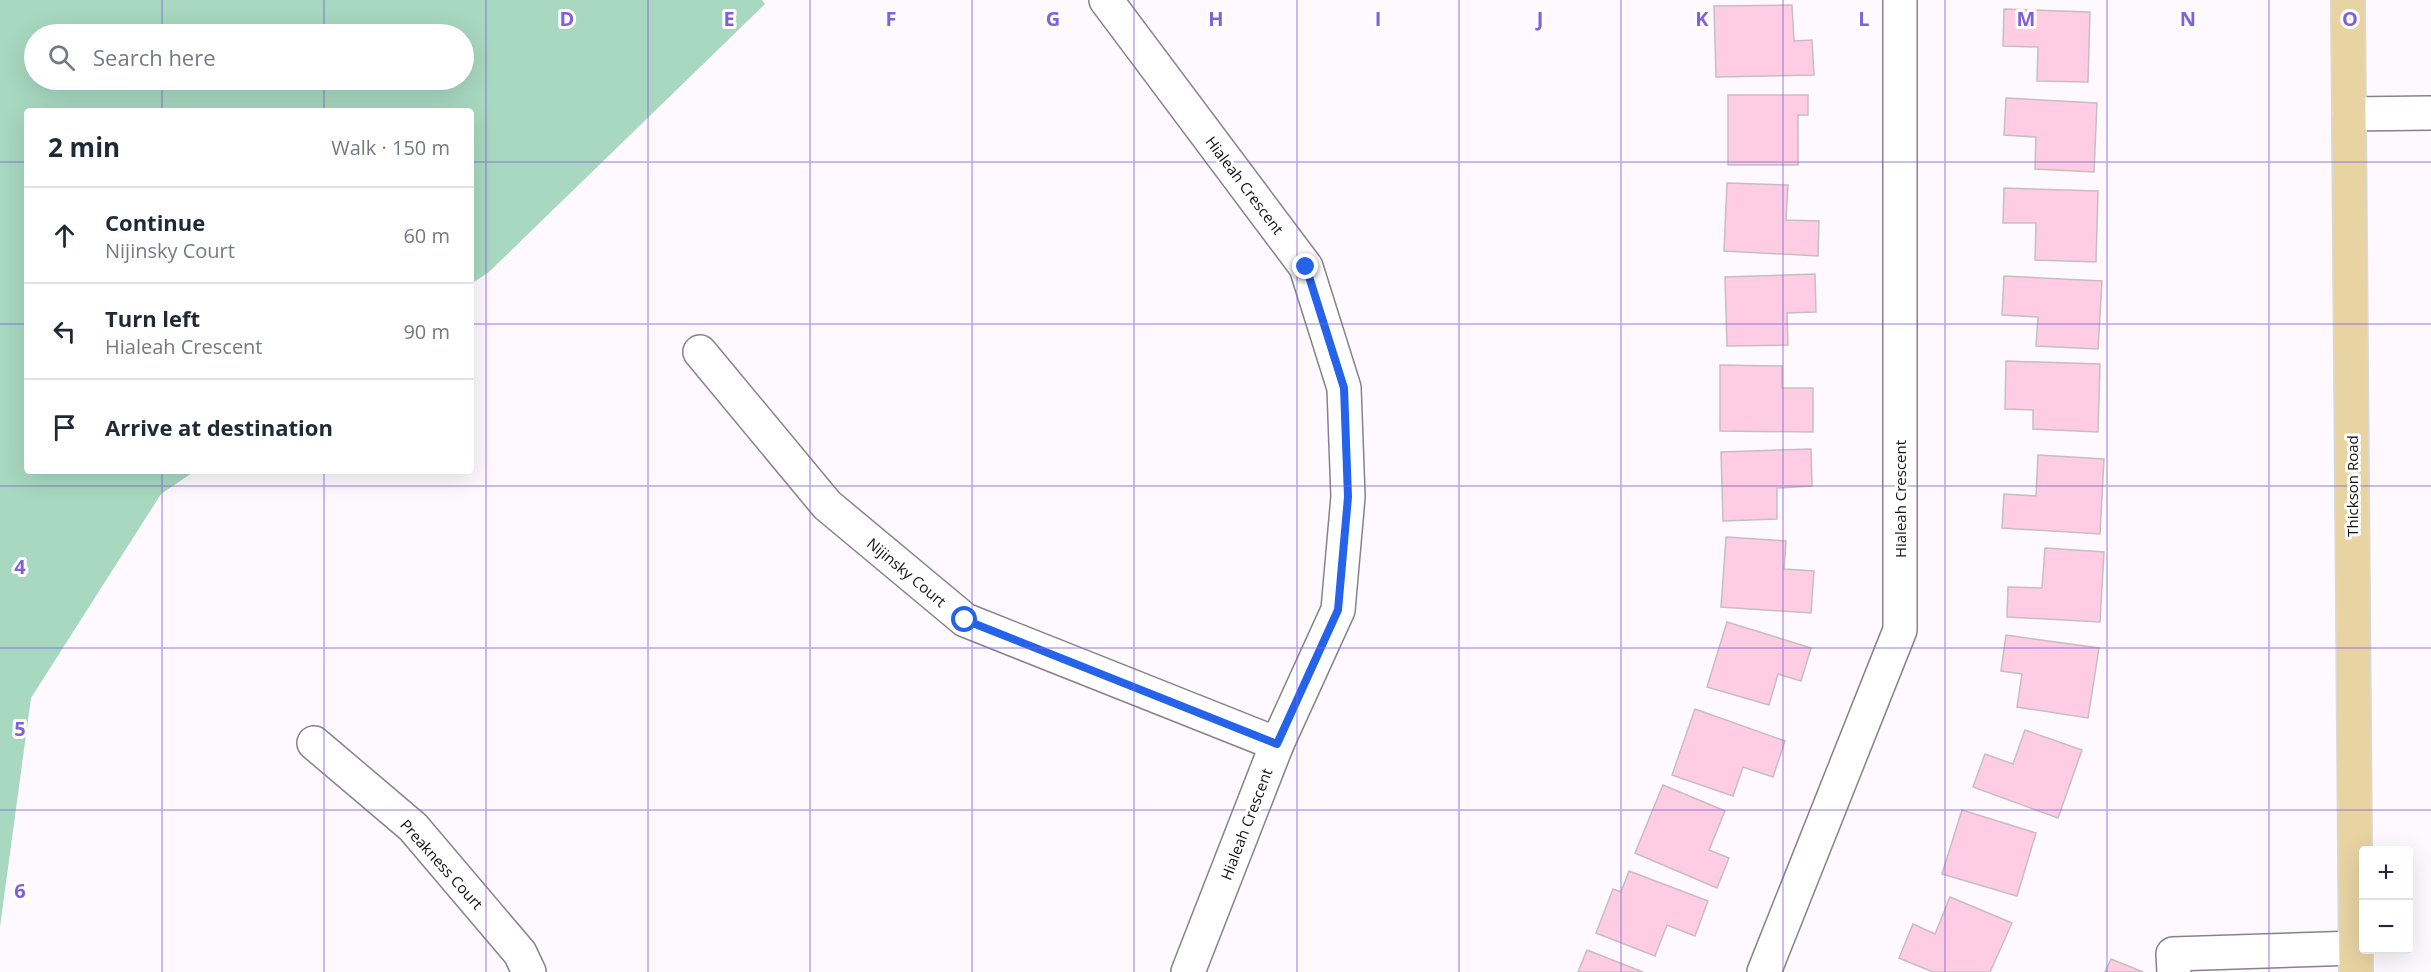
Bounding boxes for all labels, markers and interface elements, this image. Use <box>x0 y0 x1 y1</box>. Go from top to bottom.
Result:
text: D <box>560 5 574 32</box>
text: E <box>723 5 735 32</box>
text: F <box>886 5 896 32</box>
text: G <box>1046 5 1060 32</box>
text: H <box>1208 5 1224 32</box>
text: I <box>1375 5 1381 32</box>
text: J <box>1535 5 1543 32</box>
text: K <box>1695 5 1709 32</box>
text: L <box>1858 5 1870 32</box>
text: M <box>2017 5 2035 32</box>
text: N <box>2180 5 2196 32</box>
text: O <box>2342 5 2358 32</box>
search box <box>24 24 474 90</box>
icon: search <box>45 41 78 74</box>
text: Search here <box>93 42 216 72</box>
text: 2 min <box>48 129 120 165</box>
street label: Hialeah Crescent <box>1201 132 1289 238</box>
text: Walk · 150 m <box>331 134 450 161</box>
text: Continue <box>105 207 205 237</box>
icon: ahead <box>48 219 81 252</box>
text: 60 m <box>403 222 450 249</box>
text: Nijinsky Court <box>105 237 235 264</box>
route end <box>1292 253 1318 279</box>
text: Turn left <box>105 303 200 333</box>
icon: left <box>48 315 81 348</box>
text: 90 m <box>403 318 450 345</box>
text: Hialeah Crescent <box>105 333 263 360</box>
icon: arrive <box>48 411 81 444</box>
text: Arrive at destination <box>105 412 333 442</box>
street label: Thickson Road <box>2342 435 2362 537</box>
street label: Hialeah Crescent <box>1890 440 1910 558</box>
street label: Nijinsky Court <box>863 533 951 611</box>
text: 4 <box>14 553 26 580</box>
route start <box>951 606 977 632</box>
text: 5 <box>14 715 26 742</box>
street label: Hialeah Crescent <box>1215 765 1277 883</box>
street label: Preakness Court <box>396 815 488 913</box>
map controls <box>2359 846 2413 954</box>
button: + <box>2359 846 2413 900</box>
text: 6 <box>14 877 26 904</box>
button: − <box>2359 900 2413 954</box>

